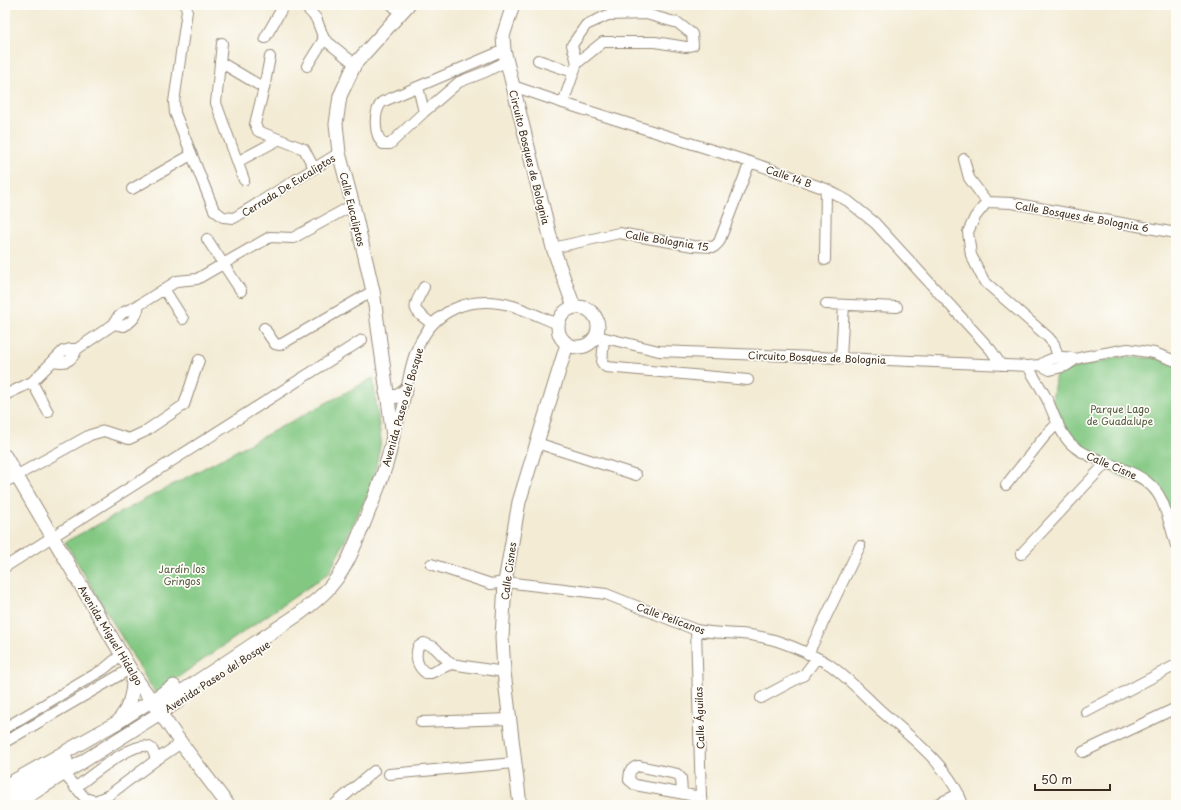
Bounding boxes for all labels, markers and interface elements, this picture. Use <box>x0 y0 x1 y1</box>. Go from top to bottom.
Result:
street label: Circuito Bosques de Bolognia <box>506 88 554 227</box>
street label: Cerrada De Eucaliptos <box>238 150 338 220</box>
street label: Calle 14 B <box>764 161 814 191</box>
street label: Calle Eucaliptos <box>337 170 370 248</box>
street label: Calle Bosques de Bolognia 6 <box>1014 197 1150 235</box>
street label: Calle Bolognia 15 <box>624 226 710 254</box>
street label: Avenida Paseo del Bosque <box>378 345 426 468</box>
street label: Circuito Bosques de Bolognia <box>748 347 887 367</box>
park label: Parque Lago de Guadalupe <box>1087 401 1154 428</box>
street label: Calle Cisne <box>1084 448 1140 483</box>
street label: Calle Cisnes <box>497 541 520 601</box>
park label: Jardín los Gringos <box>159 561 206 588</box>
street label: Avenida Miguel Hidalgo <box>75 582 147 688</box>
street label: Calle Pelícanos <box>634 599 708 638</box>
street label: Avenida Paseo del Bosque <box>161 636 273 716</box>
street label: Calle Águilas <box>690 686 708 749</box>
scale bar <box>1035 766 1110 792</box>
text: 50 m <box>1041 770 1072 788</box>

